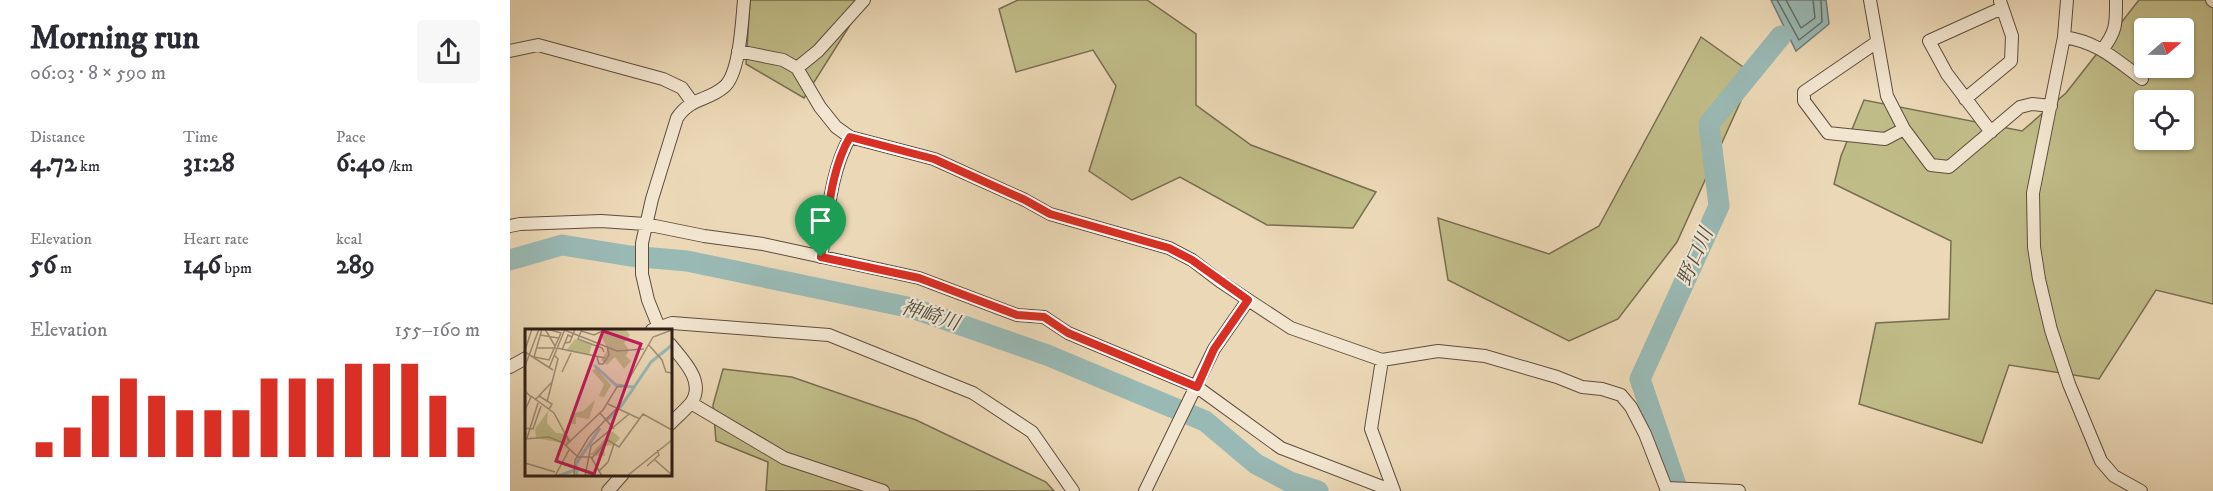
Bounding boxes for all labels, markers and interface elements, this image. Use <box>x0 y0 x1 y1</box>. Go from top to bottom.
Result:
text: Morning run <box>30 18 199 59</box>
north arrow <box>2134 18 2194 78</box>
map controls <box>2134 18 2194 150</box>
button: share <box>417 20 480 83</box>
text: 06:03 · 8 × 590 m <box>30 61 166 86</box>
button: locate <box>2134 90 2194 150</box>
text: Distance <box>30 127 85 147</box>
text: Time <box>183 127 218 147</box>
text: Pace <box>336 127 366 147</box>
text: 4.72 <box>30 147 77 180</box>
text: 31:28 <box>183 147 235 180</box>
text: 6:40 <box>336 147 385 180</box>
text: km <box>77 156 100 176</box>
text: /km <box>385 156 413 176</box>
pin <box>795 195 846 257</box>
icon: arrive <box>804 204 837 237</box>
water label: 野口川 <box>1672 223 1720 289</box>
text: Elevation <box>30 229 92 249</box>
text: Heart rate <box>183 229 249 249</box>
text: kcal <box>336 229 362 249</box>
text: 56 <box>30 249 56 282</box>
text: 146 <box>183 249 221 282</box>
text: 289 <box>336 249 375 282</box>
text: m <box>56 258 72 278</box>
text: bpm <box>221 258 252 278</box>
water label: 神崎川 <box>898 295 964 337</box>
text: Elevation <box>30 318 107 343</box>
text: 155–160 m <box>395 318 480 343</box>
inset map <box>525 329 672 476</box>

